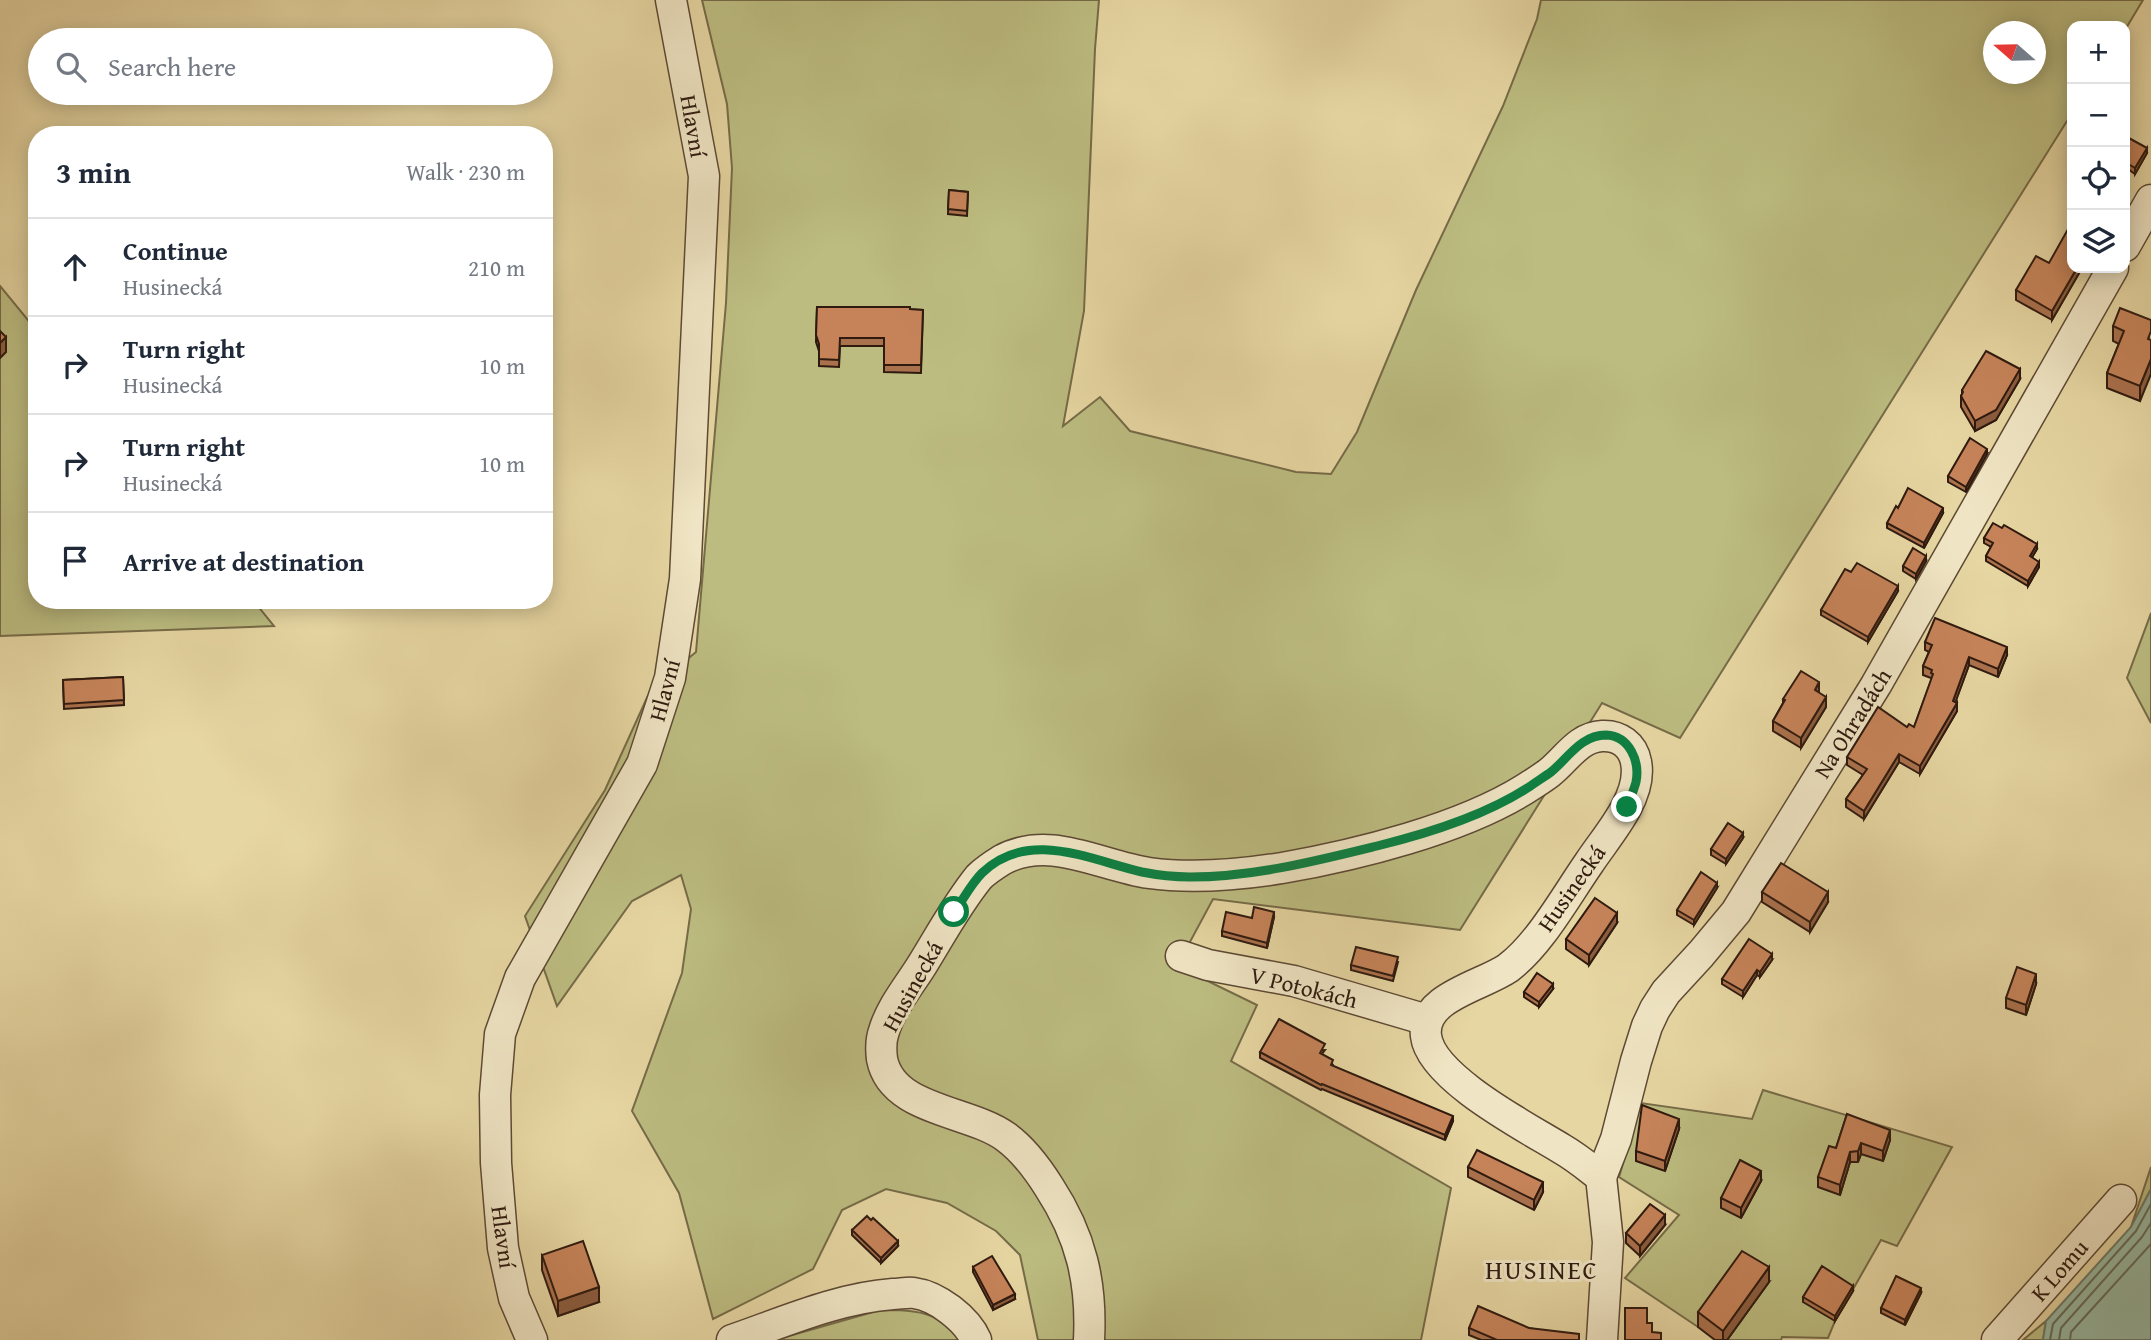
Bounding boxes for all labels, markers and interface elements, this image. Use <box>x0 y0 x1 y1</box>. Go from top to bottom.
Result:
north arrow <box>1983 21 2046 84</box>
map controls <box>2067 21 2130 273</box>
button: + <box>2067 21 2130 84</box>
search box <box>28 28 553 105</box>
text: Search here <box>108 47 236 86</box>
icon: search <box>52 48 90 86</box>
button: − <box>2067 84 2130 147</box>
street label: Hlavní <box>672 92 716 160</box>
button: locate <box>2067 147 2130 210</box>
text: 3 min <box>56 150 131 194</box>
text: Walk · 230 m <box>406 155 525 188</box>
button: layers <box>2067 210 2130 273</box>
text: Continue <box>123 231 228 270</box>
icon: ahead <box>56 248 94 286</box>
text: 210 m <box>468 251 525 284</box>
text: Husinecká <box>123 270 222 303</box>
text: Turn right <box>123 329 245 368</box>
icon: right <box>56 346 94 384</box>
text: 10 m <box>479 349 525 382</box>
text: Husinecká <box>123 368 222 401</box>
text: Turn right <box>123 427 245 466</box>
icon: right <box>56 444 94 482</box>
text: 10 m <box>479 447 525 480</box>
text: Husinecká <box>123 466 222 499</box>
icon: arrive <box>56 542 94 580</box>
text: Arrive at destination <box>123 542 364 581</box>
street label: Hlavní <box>640 655 688 725</box>
street label: Na Ohradách <box>1805 662 1899 784</box>
route end <box>1611 791 1642 822</box>
street label: Husinecká <box>1529 838 1613 938</box>
route start <box>938 896 969 927</box>
street label: Husinecká <box>873 934 951 1037</box>
street label: V Potokách <box>1247 958 1361 1016</box>
street label: Hlavní <box>483 1203 525 1271</box>
street label: K Lomu <box>2023 1231 2096 1308</box>
district label: HUSINEC <box>1485 1250 1599 1289</box>

